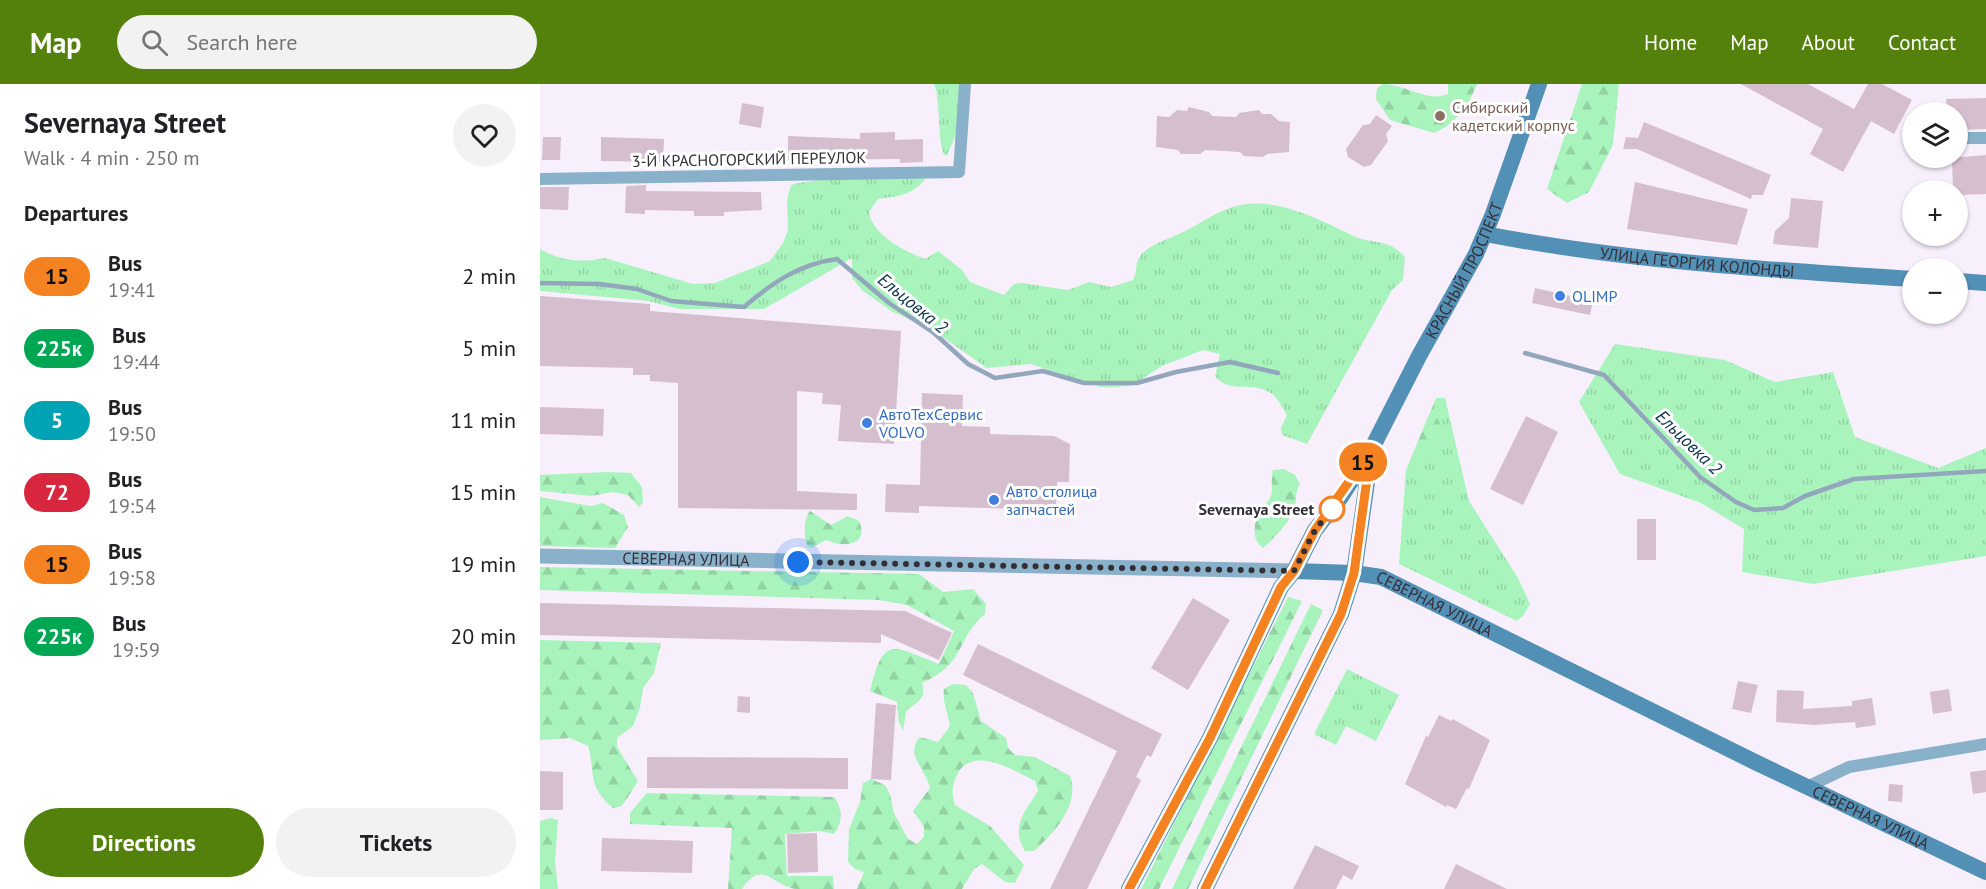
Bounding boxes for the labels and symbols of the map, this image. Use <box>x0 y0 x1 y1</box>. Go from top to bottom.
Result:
place label: Сибирский кадетский корпус <box>1452 97 1575 135</box>
marker: Сибирский кадетский корпус <box>1433 109 1447 123</box>
street label: 3-Й КРАСНОГОРСКИЙ ПЕРЕУЛОК <box>632 147 866 171</box>
street label: КРАСНЫЙ ПРОСПЕКТ <box>1421 199 1506 342</box>
street label: УЛИЦА ГЕОРГИЯ КОЛОНДЫ <box>1599 242 1795 281</box>
water label: Ельцовка 2 <box>873 268 953 339</box>
place label: OLIMP <box>1572 286 1618 306</box>
marker: OLIMP <box>1553 289 1567 303</box>
place label: АвтоТехСервис VOLVO <box>878 404 983 442</box>
water label: Ельцовка 2 <box>1651 405 1728 480</box>
marker: АвтоТехСервис VOLVO <box>860 416 874 430</box>
line badge: 15 <box>1336 442 1390 482</box>
place label: Авто столица запчастей <box>1006 481 1097 519</box>
marker: Авто столица запчастей <box>987 493 1001 507</box>
marker: Severnaya Street <box>1319 496 1345 522</box>
place label: Severnaya Street <box>1199 499 1314 519</box>
your location <box>783 547 813 577</box>
street label: СЕВЕРНАЯ УЛИЦА <box>622 548 750 570</box>
street label: СЕВЕРНАЯ УЛИЦА <box>1373 566 1497 641</box>
street label: СЕВЕРНАЯ УЛИЦА <box>1809 781 1933 854</box>

